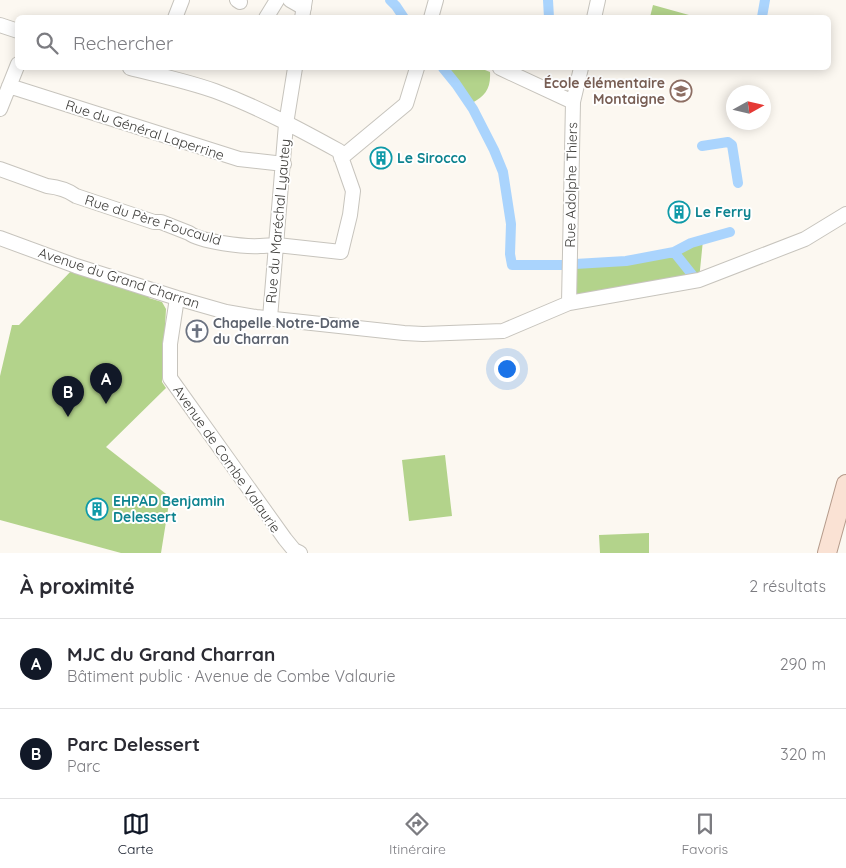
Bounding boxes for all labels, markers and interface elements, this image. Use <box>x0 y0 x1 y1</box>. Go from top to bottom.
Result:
search box <box>15 15 831 70</box>
icon: search <box>33 29 61 57</box>
text: Rechercher <box>73 31 173 55</box>
place label: École élémentaire Montaigne <box>544 74 665 108</box>
school or university icon: École élémentaire Montaigne <box>669 79 693 103</box>
north arrow <box>726 85 771 130</box>
street label: Rue du Général Laperrine <box>63 96 227 164</box>
street label: Rue Adolphe Thiers <box>561 122 581 248</box>
street label: Rue du Maréchal Lyautey <box>262 138 294 304</box>
building icon: Le Sirocco <box>369 146 393 170</box>
place label: Le Sirocco <box>397 149 467 167</box>
street label: Rue du Père Foucauld <box>83 191 223 249</box>
building icon: Le Ferry <box>667 200 691 224</box>
place label: Le Ferry <box>695 203 751 221</box>
street label: Avenue du Grand Charran <box>36 243 202 313</box>
place label: Chapelle Notre-Dame du Charran <box>213 314 360 348</box>
church icon: Chapelle Notre-Dame du Charran <box>185 319 209 343</box>
your location <box>494 356 520 382</box>
pin: A <box>90 363 122 404</box>
pin: B <box>52 376 84 417</box>
street label: Avenue de Combe Valaurie <box>169 382 285 536</box>
place label: EHPAD Benjamin Delessert <box>113 492 225 526</box>
building icon: EHPAD Benjamin Delessert <box>85 497 109 521</box>
text: À proximité <box>20 573 135 599</box>
text: 2 résultats <box>749 576 826 596</box>
text: MJC du Grand Charran <box>67 642 275 666</box>
text: A <box>31 654 41 674</box>
text: 290 m <box>780 654 826 674</box>
text: Bâtiment public · Avenue de Combe Valaurie <box>67 666 395 686</box>
text: Parc Delessert <box>67 732 200 756</box>
text: B <box>31 744 41 764</box>
text: 320 m <box>780 744 826 764</box>
text: Parc <box>67 756 100 776</box>
tab: Carte <box>118 810 153 858</box>
tab: Itinéraire <box>389 810 446 858</box>
tab: Favoris <box>681 810 728 858</box>

